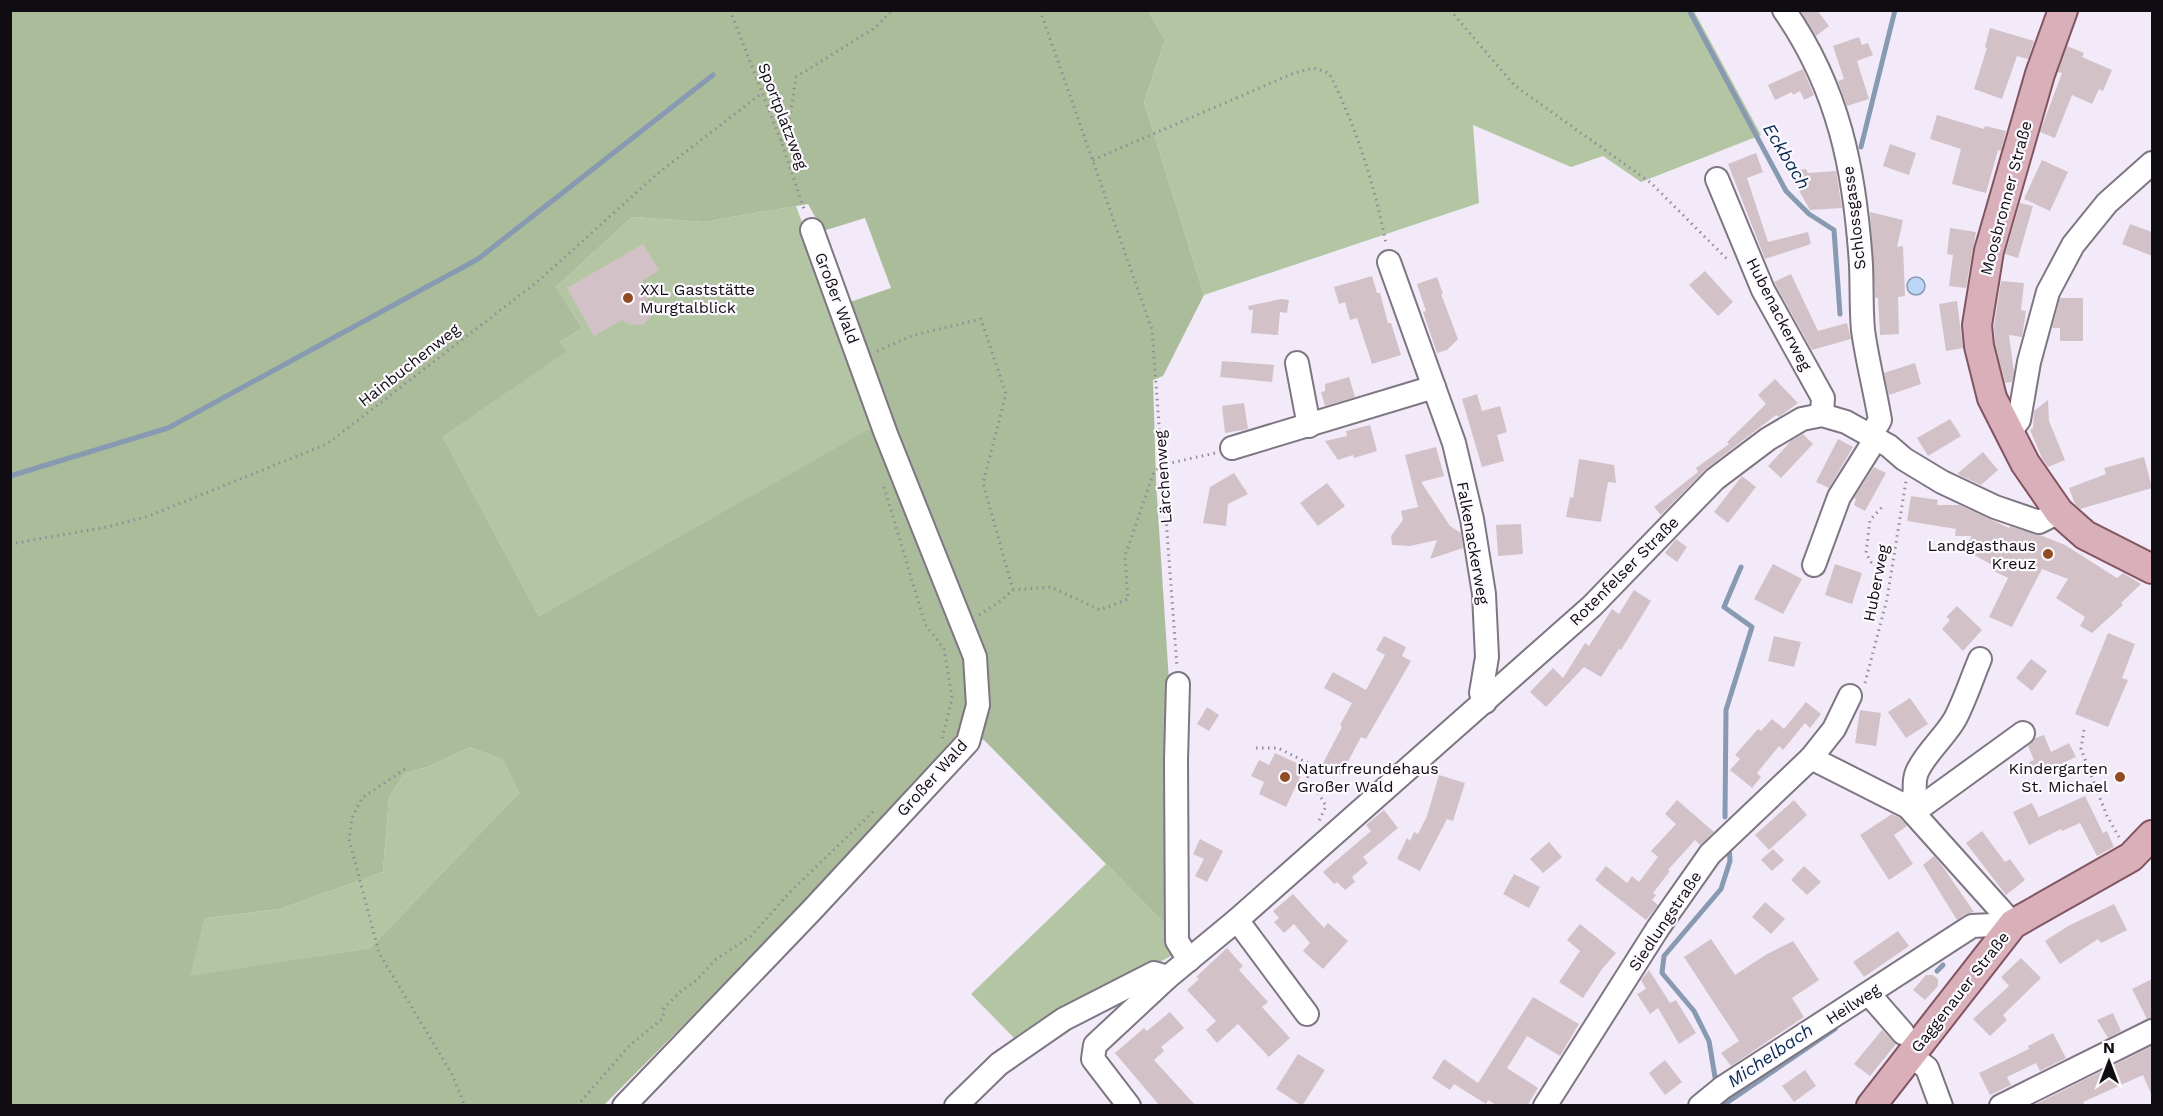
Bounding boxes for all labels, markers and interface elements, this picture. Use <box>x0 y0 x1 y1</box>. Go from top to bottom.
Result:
street label: Sportplatzweg <box>754 60 812 172</box>
water label: Eckbach <box>1759 119 1815 193</box>
street label: Moosbronner Straße <box>1976 119 2036 277</box>
street label: Schlossgasse <box>1838 165 1870 271</box>
street label: Großer Wald <box>811 250 863 346</box>
street label: Hubenackerweg <box>1742 254 1816 374</box>
place label: XXL Gaststätte Murgtalblick <box>640 280 755 317</box>
marker: XXL Gaststätte Murgtalblick <box>621 291 635 305</box>
street label: Hainbuchenweg <box>354 319 464 411</box>
street label: Lärchenweg <box>1150 429 1176 524</box>
street label: Falkenackerweg <box>1453 480 1493 606</box>
street label: Rotenfelser Straße <box>1566 513 1682 629</box>
place label: Landgasthaus Kreuz <box>1927 536 2036 573</box>
street label: Huberweg <box>1859 542 1893 623</box>
marker: Landgasthaus Kreuz <box>2041 547 2055 561</box>
street label: Großer Wald <box>893 736 971 820</box>
place label: Naturfreundehaus Großer Wald <box>1297 759 1439 796</box>
place label: Kindergarten St. Michael <box>2008 759 2108 796</box>
marker: Naturfreundehaus Großer Wald <box>1278 770 1292 784</box>
marker: Kindergarten St. Michael <box>2113 770 2127 784</box>
street label: Siedlungstraße <box>1625 867 1705 975</box>
street label: Gaggenauer Straße <box>1907 928 2013 1056</box>
street label: Heilweg <box>1822 979 1884 1028</box>
water label: Michelbach <box>1723 1019 1817 1091</box>
north arrow <box>2079 1032 2139 1092</box>
text: N <box>2103 1038 2115 1057</box>

